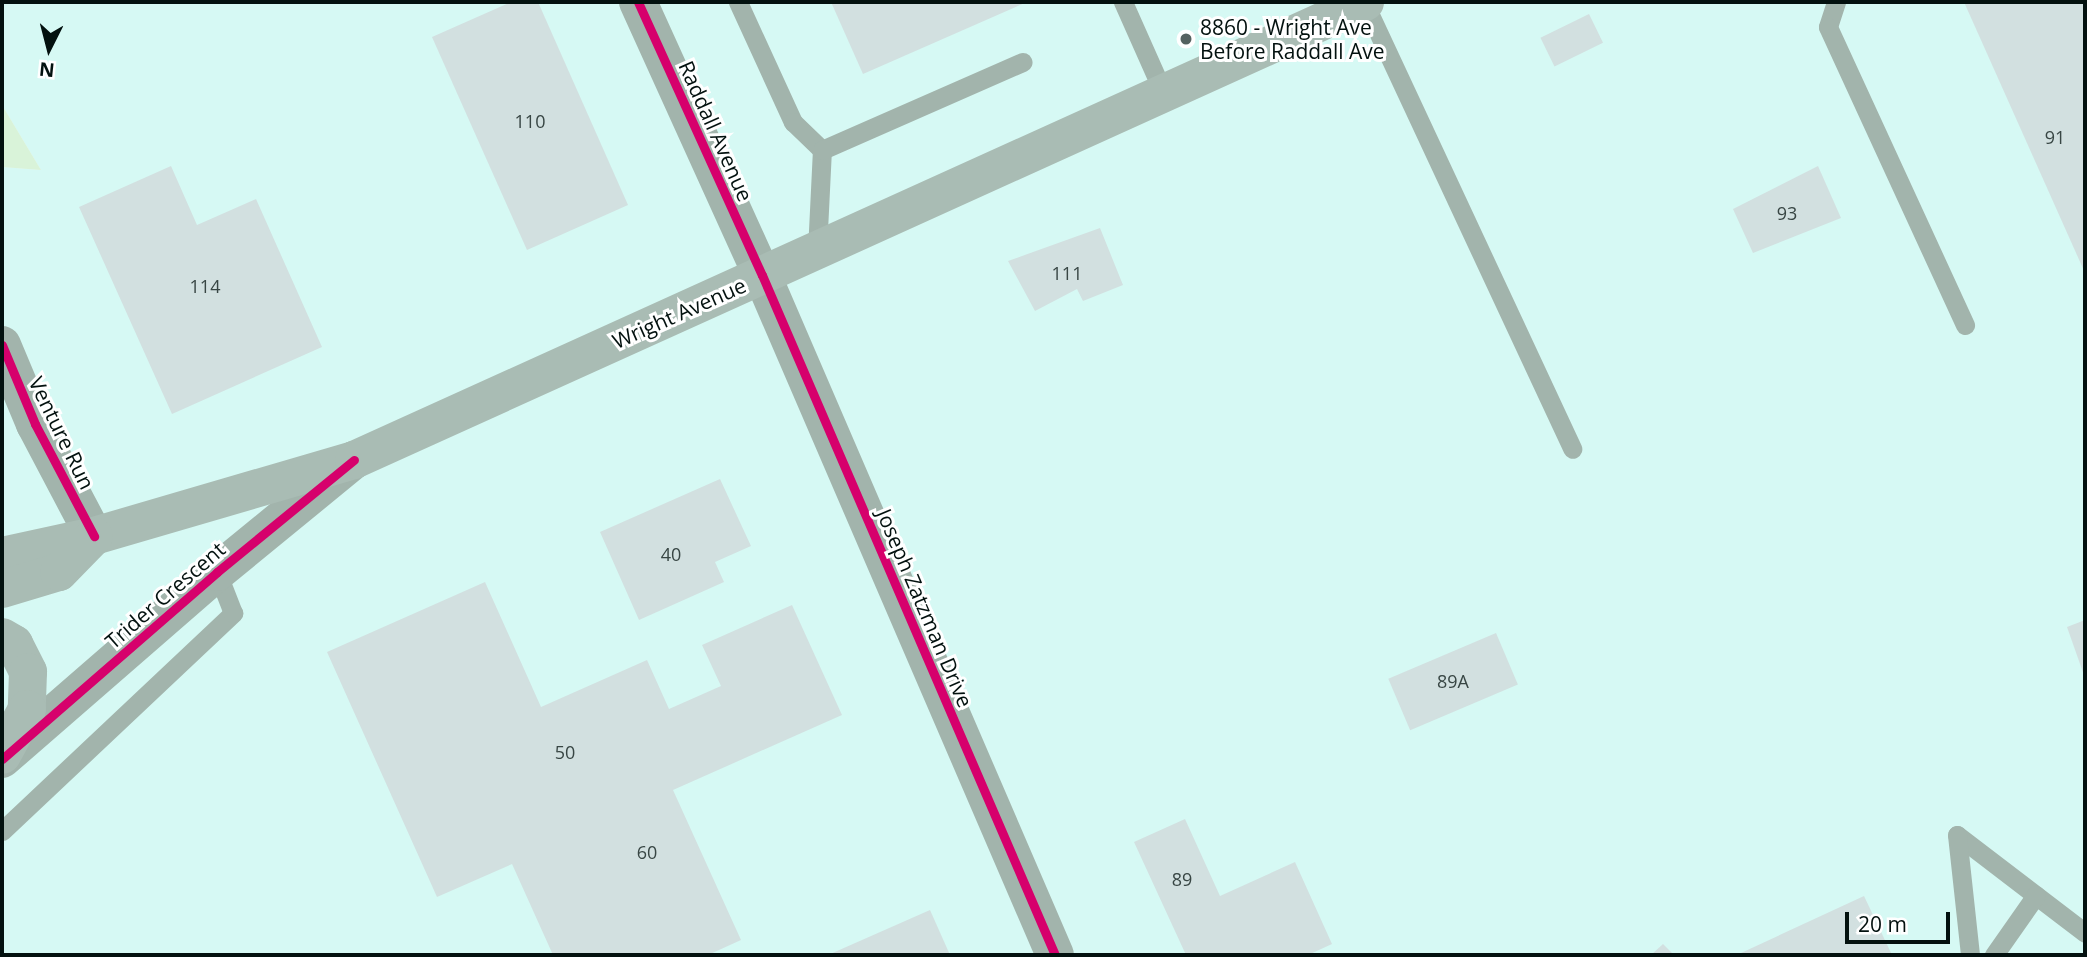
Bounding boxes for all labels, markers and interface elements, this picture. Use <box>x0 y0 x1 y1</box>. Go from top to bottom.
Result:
north arrow <box>14 14 84 84</box>
place label: 8860 - Wright Ave Before Raddall Ave <box>1200 14 1384 64</box>
marker: 8860 - Wright Ave Before Raddall Ave <box>1178 31 1194 47</box>
text: N <box>38 56 56 84</box>
street label: Raddall Avenue <box>674 57 758 205</box>
house number: 110 <box>515 110 545 132</box>
house number: 91 <box>2045 126 2065 148</box>
house number: 93 <box>1777 202 1797 224</box>
house number: 111 <box>1052 262 1082 284</box>
street label: Wright Avenue <box>608 272 750 354</box>
house number: 114 <box>190 275 220 297</box>
street label: Venture Run <box>24 373 100 493</box>
street label: Joseph Zatzman Drive <box>872 505 978 711</box>
street label: Trider Crescent <box>100 536 230 654</box>
house number: 40 <box>661 543 681 565</box>
house number: 89A <box>1437 670 1469 692</box>
house number: 50 <box>555 741 575 763</box>
house number: 60 <box>637 841 657 863</box>
house number: 89 <box>1172 868 1192 890</box>
scale bar <box>1849 898 1954 942</box>
text: 20 m <box>1858 910 1907 938</box>

